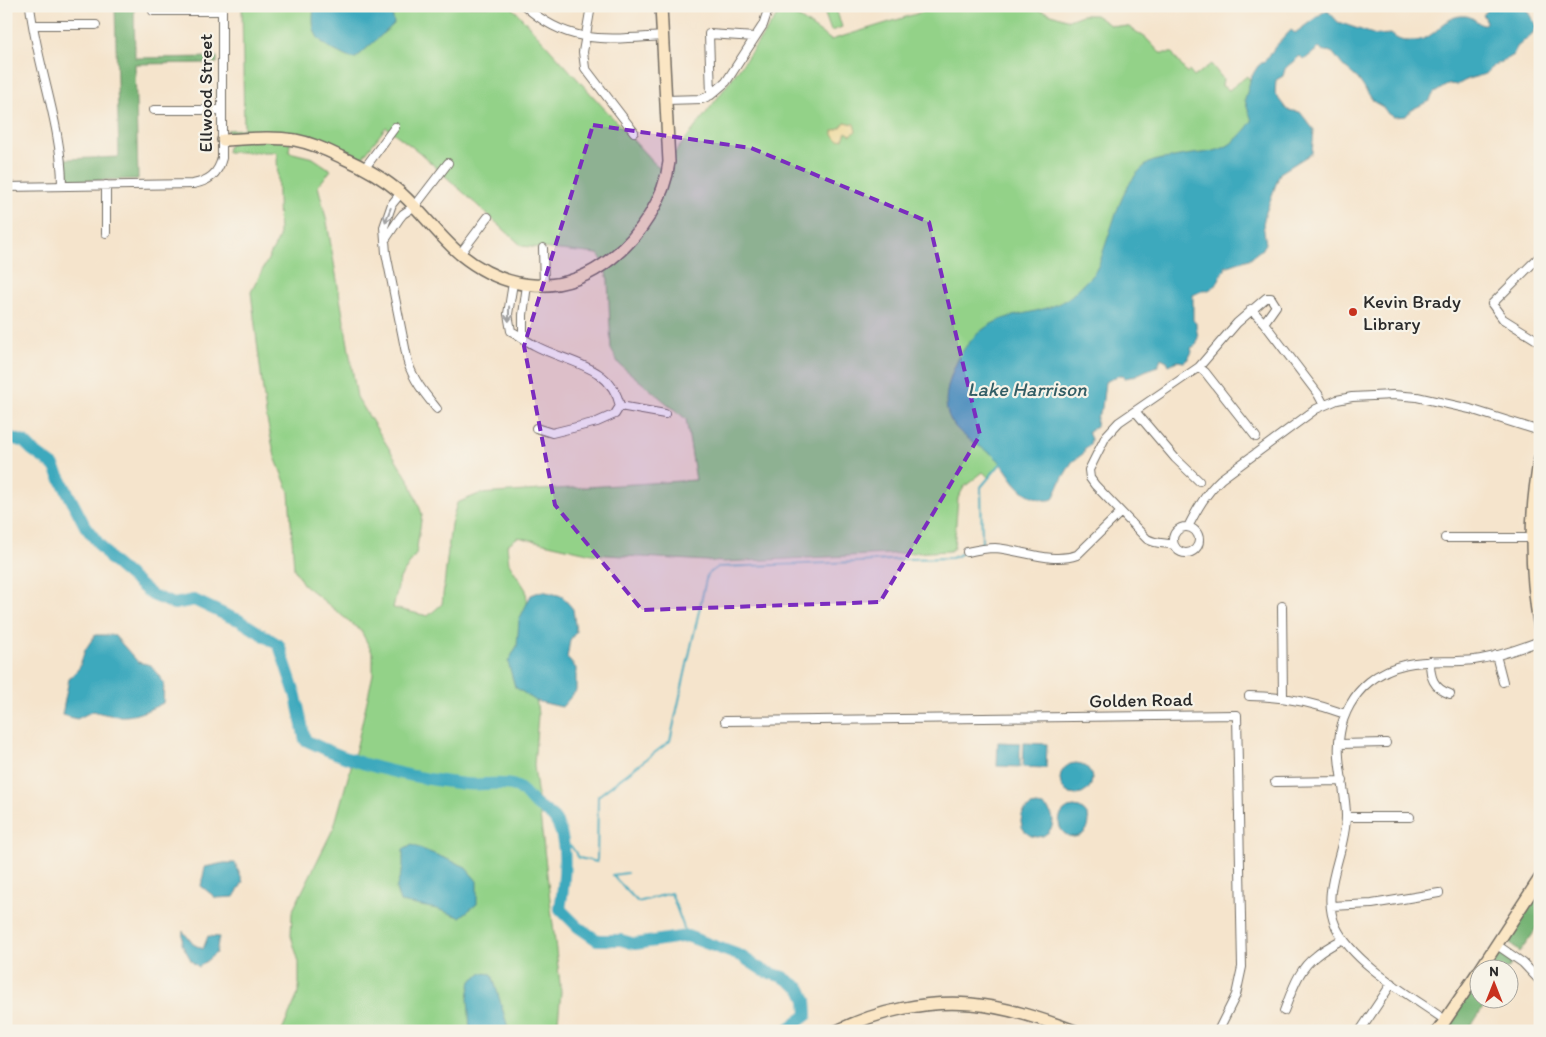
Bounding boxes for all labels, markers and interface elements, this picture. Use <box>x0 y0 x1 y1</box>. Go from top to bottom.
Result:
street label: Ellwood Street <box>194 33 217 153</box>
one-way arrow <box>383 207 392 222</box>
place label: Kevin Brady Library <box>1363 290 1461 335</box>
one-way arrow <box>505 305 514 321</box>
marker: Kevin Brady Library <box>1347 306 1359 318</box>
water label: Lake Harrison <box>967 377 1087 401</box>
street label: Golden Road <box>1089 688 1194 712</box>
north arrow <box>1468 960 1518 1010</box>
text: N <box>1489 963 1499 980</box>

